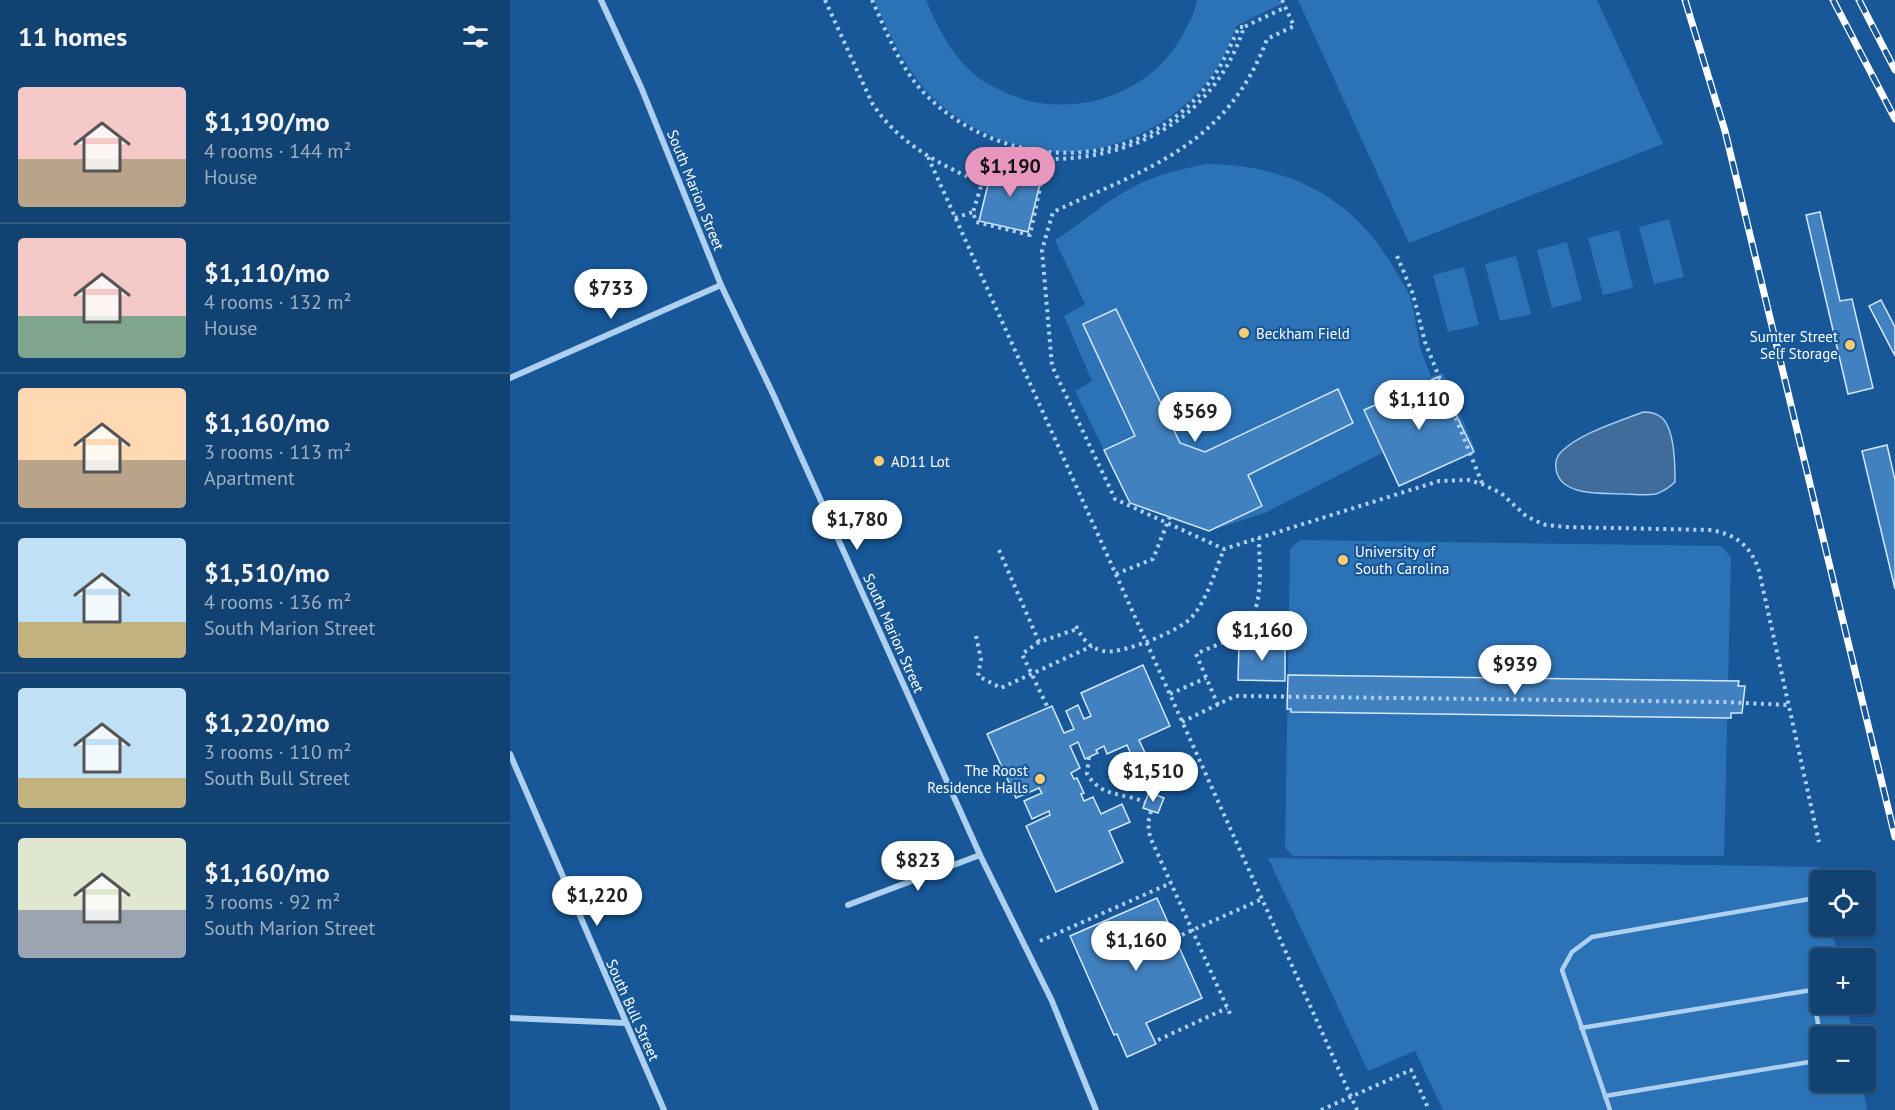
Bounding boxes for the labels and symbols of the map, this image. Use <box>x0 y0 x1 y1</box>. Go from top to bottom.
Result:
street label: South Marion Street <box>663 127 729 253</box>
pin: $1,190 <box>961 147 1059 198</box>
pin: $733 <box>575 269 647 320</box>
place label: Beckham Field <box>1256 324 1350 343</box>
marker: Beckham Field <box>1237 326 1251 340</box>
place label: Sumter Street Self Storage <box>1750 327 1838 363</box>
marker: Sumter Street Self Storage <box>1843 338 1857 352</box>
pin: $1,110 <box>1370 380 1468 431</box>
pin: $569 <box>1159 392 1231 443</box>
place label: AD11 Lot <box>891 452 950 471</box>
marker: AD11 Lot <box>872 454 886 468</box>
pin: $1,780 <box>808 500 906 551</box>
place label: University of South Carolina <box>1355 542 1449 578</box>
marker: University of South Carolina <box>1336 553 1350 567</box>
street label: South Marion Street <box>859 570 929 696</box>
pin: $1,160 <box>1213 611 1311 662</box>
pin: $939 <box>1479 645 1551 696</box>
pin: $1,510 <box>1104 752 1202 803</box>
place label: The Roost Residence Halls <box>927 761 1028 797</box>
marker: The Roost Residence Halls <box>1033 772 1047 786</box>
pin: $823 <box>882 841 954 892</box>
pin: $1,220 <box>548 876 646 927</box>
pin: $1,160 <box>1087 921 1185 972</box>
street label: South Bull Street <box>602 956 664 1064</box>

